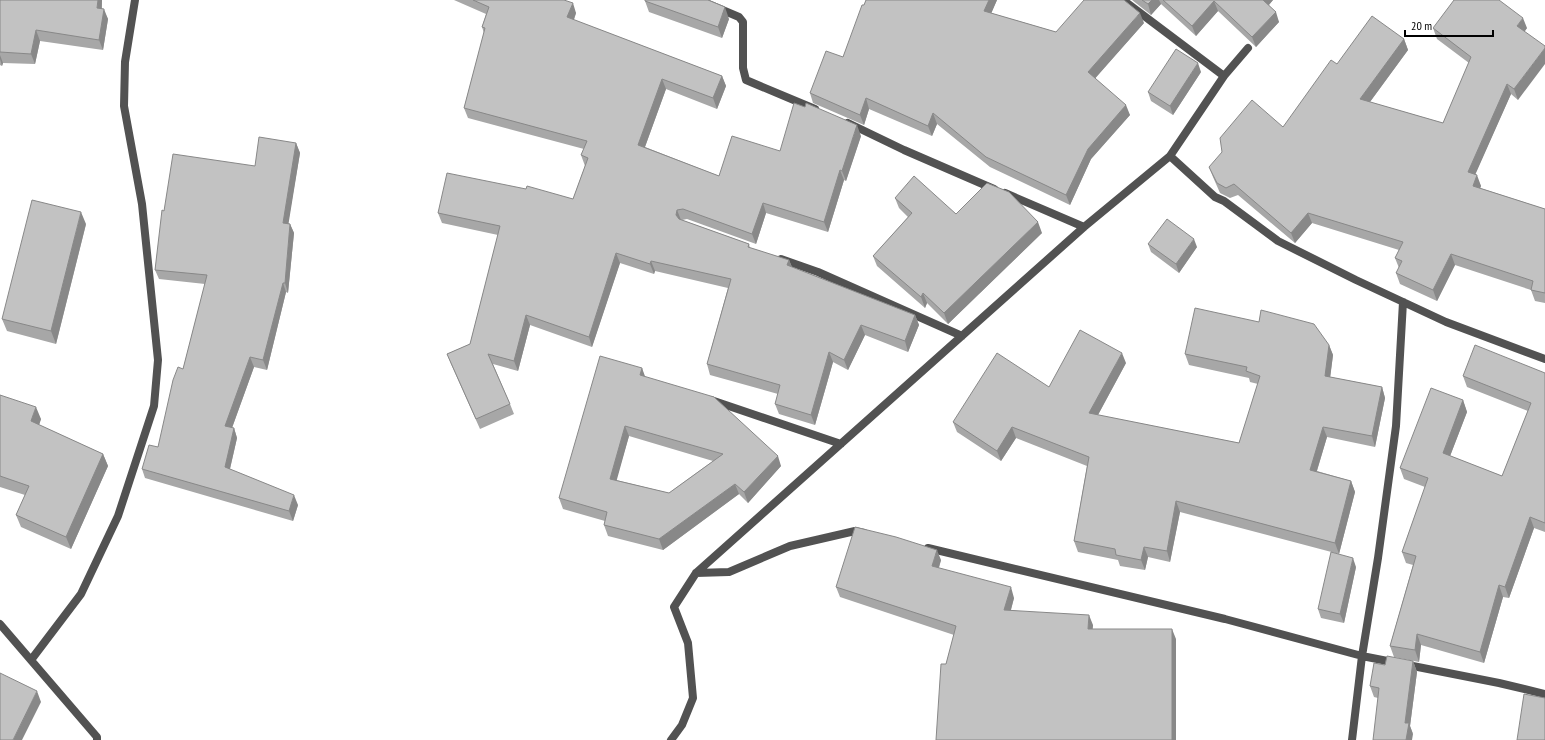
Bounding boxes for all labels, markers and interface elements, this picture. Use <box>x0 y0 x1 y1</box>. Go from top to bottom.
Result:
scale bar <box>1405 12 1493 38</box>
text: 20 m <box>1411 18 1432 33</box>

